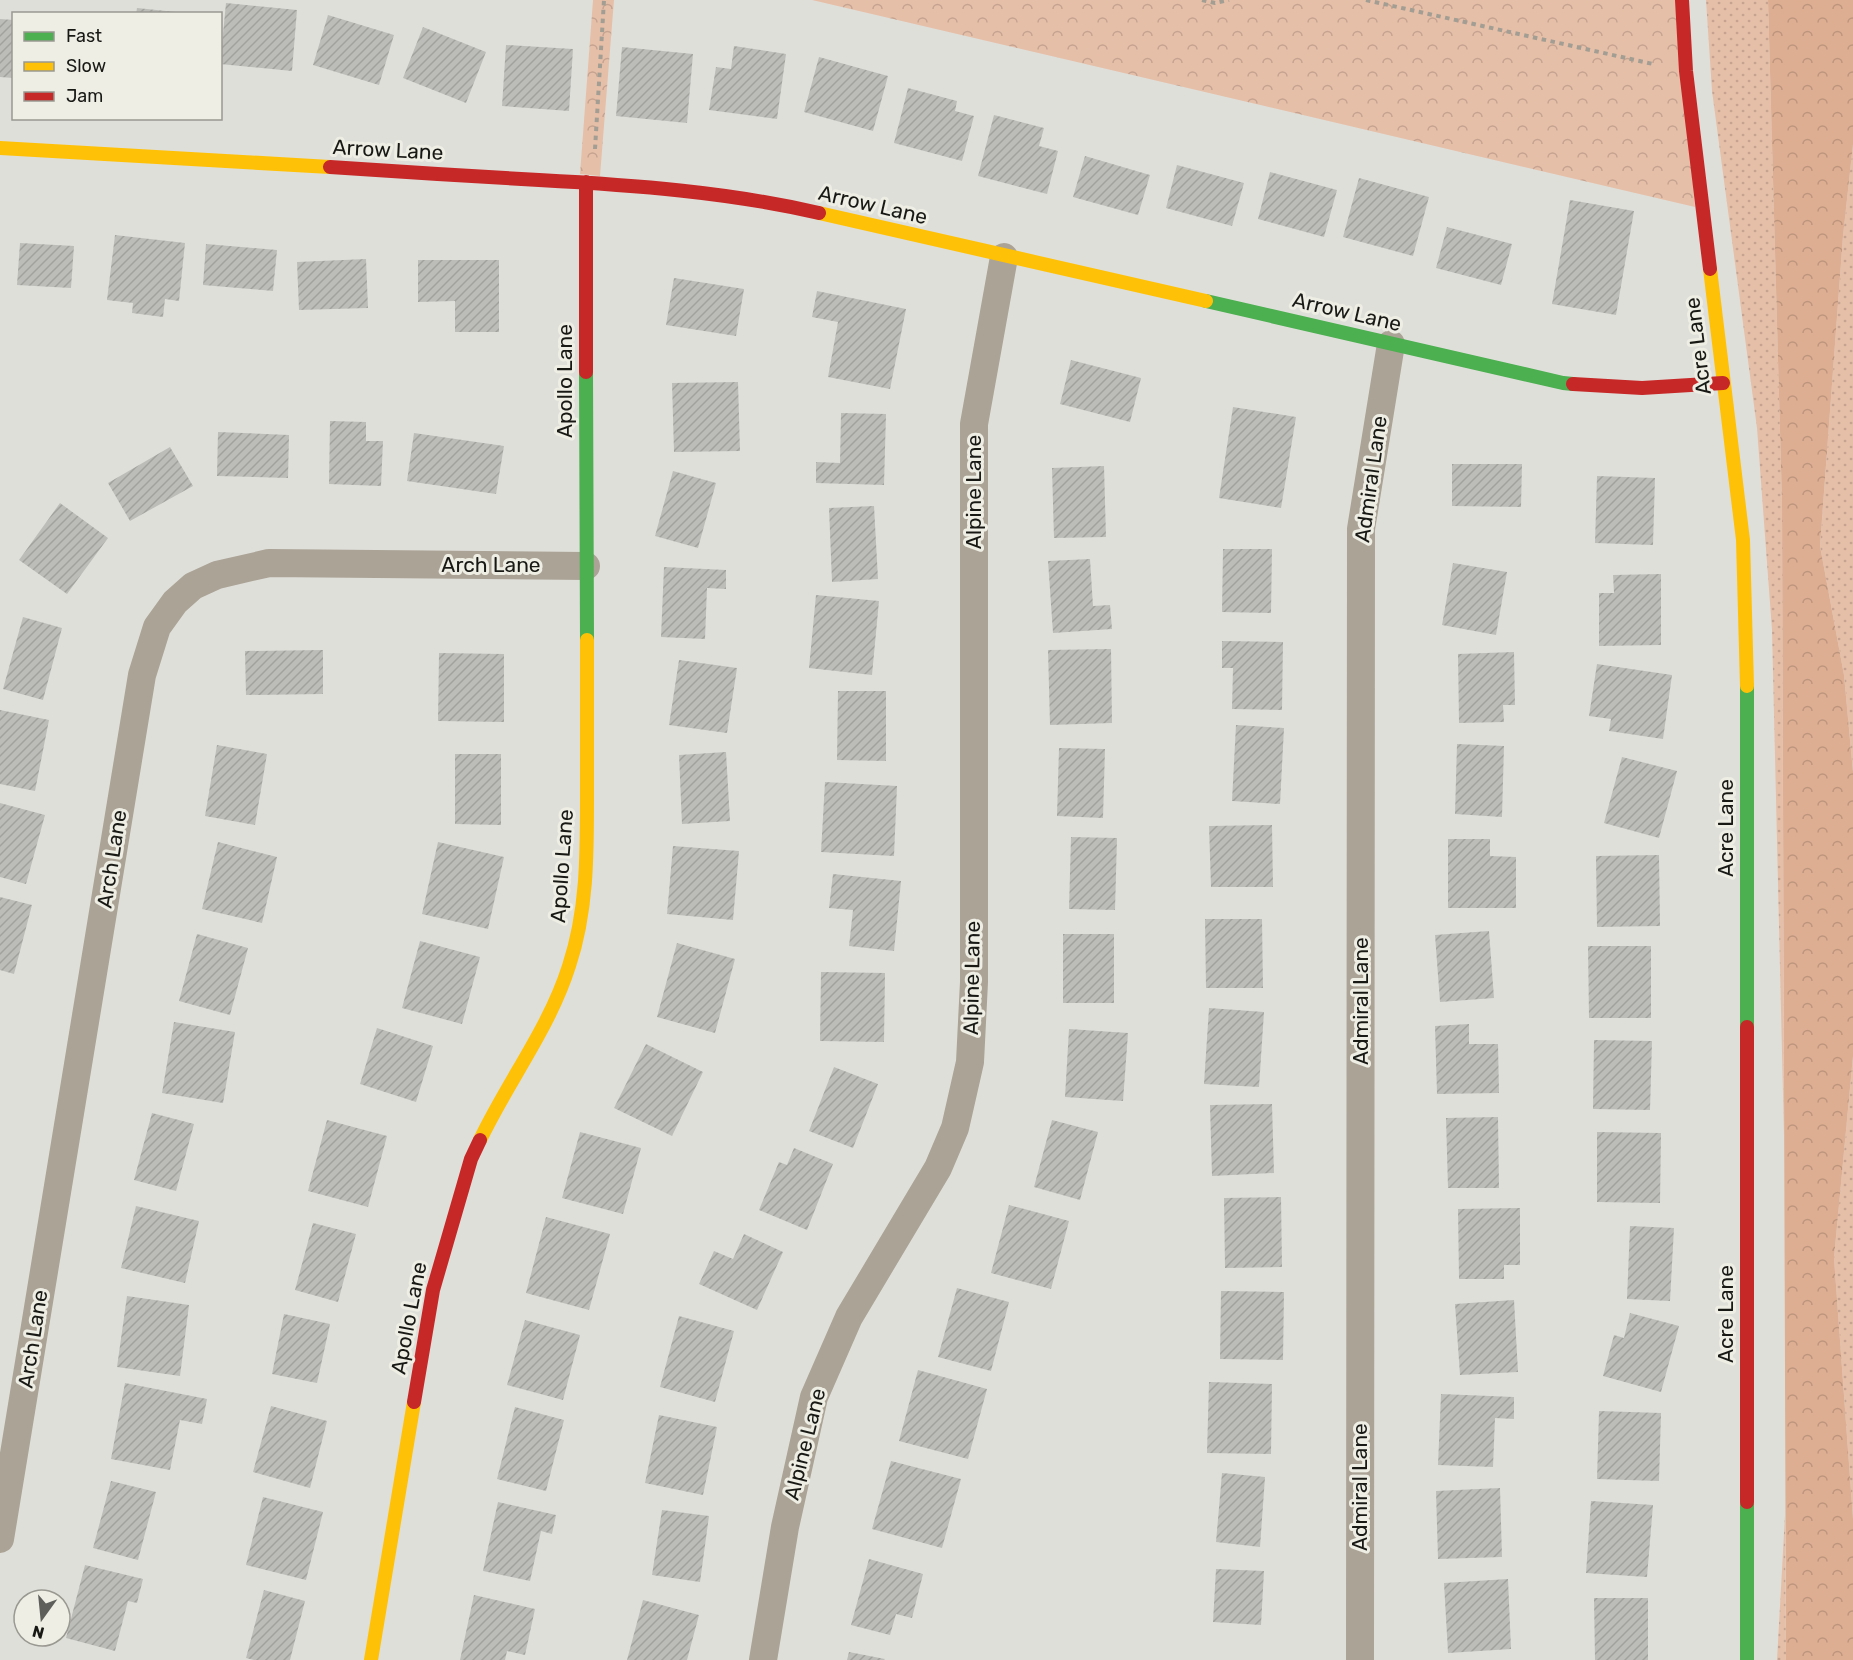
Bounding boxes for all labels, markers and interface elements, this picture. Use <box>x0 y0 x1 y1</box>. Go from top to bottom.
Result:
legend <box>12 12 222 120</box>
text: Fast <box>66 25 102 47</box>
text: Slow <box>66 55 106 77</box>
text: Jam <box>66 85 103 107</box>
street label: Arrow Lane <box>332 134 444 165</box>
street label: Arrow Lane <box>816 180 930 229</box>
street label: Arrow Lane <box>1290 287 1404 336</box>
street label: Acre Lane <box>1679 296 1716 396</box>
street label: Apollo Lane <box>552 324 577 438</box>
street label: Admiral Lane <box>1349 414 1392 544</box>
street label: Alpine Lane <box>961 435 986 549</box>
street label: Arch Lane <box>441 552 541 577</box>
street label: Acre Lane <box>1713 779 1738 877</box>
street label: Arch Lane <box>91 808 132 910</box>
street label: Apollo Lane <box>545 808 578 924</box>
street label: Alpine Lane <box>958 921 985 1035</box>
street label: Admiral Lane <box>1348 937 1373 1065</box>
street label: Apollo Lane <box>385 1260 432 1376</box>
street label: Acre Lane <box>1713 1265 1738 1363</box>
street label: Arch Lane <box>12 1288 53 1390</box>
street label: Alpine Lane <box>779 1385 830 1502</box>
street label: Admiral Lane <box>1347 1423 1372 1551</box>
north arrow <box>12 1588 72 1648</box>
text: N <box>30 1621 46 1643</box>

